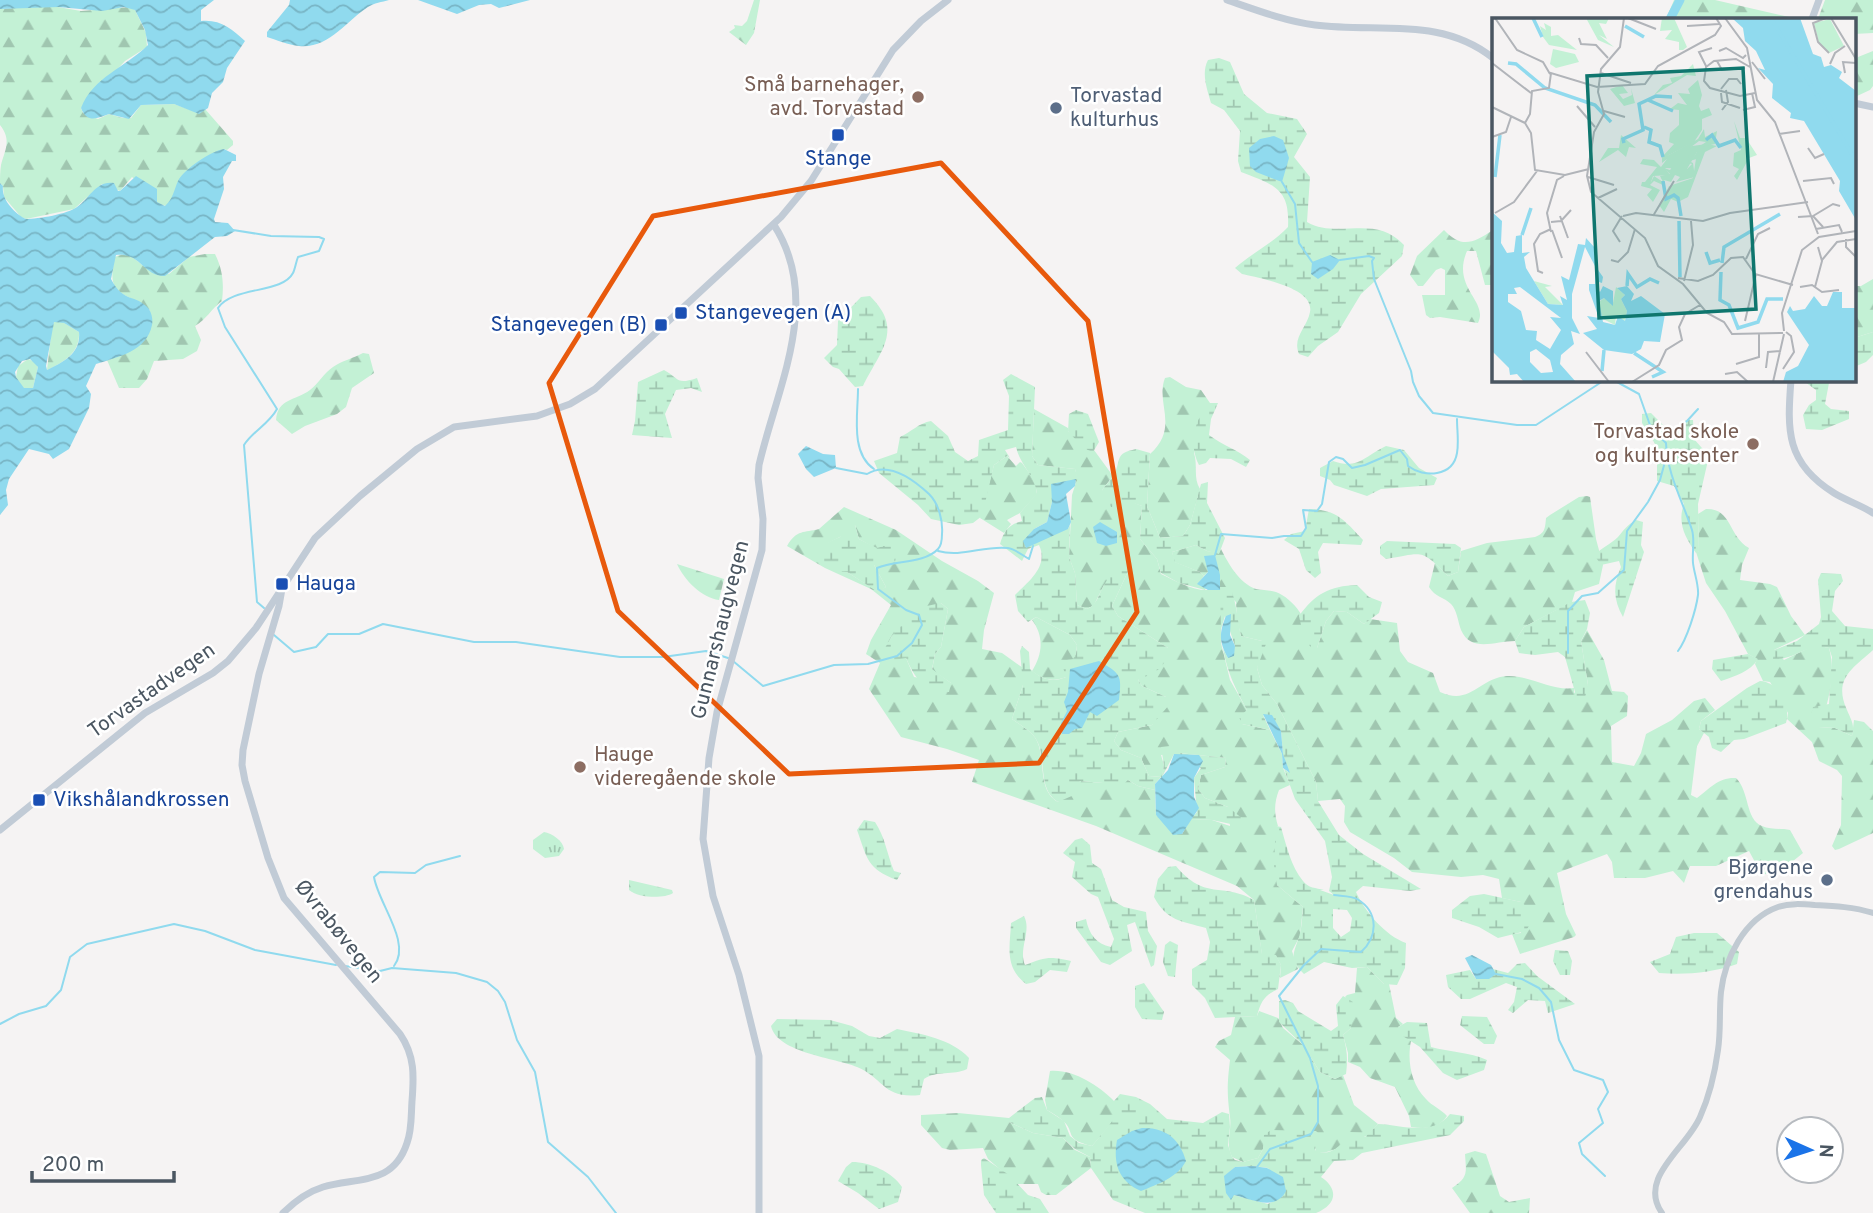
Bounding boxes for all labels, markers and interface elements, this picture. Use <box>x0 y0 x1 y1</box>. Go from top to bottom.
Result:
inset map <box>1492 18 1856 382</box>
place label: Små barnehager, avd. Torvastad <box>744 72 904 123</box>
place label: Torvastad kulturhus <box>1070 83 1162 134</box>
marker: Små barnehager, avd. Torvastad <box>910 89 926 105</box>
marker: Torvastad kulturhus <box>1048 100 1064 116</box>
marker: Stange <box>830 127 846 143</box>
place label: Stange <box>805 146 871 173</box>
place label: Stangevegen (A) <box>695 300 851 327</box>
marker: Stangevegen (A) <box>673 305 689 321</box>
place label: Stangevegen (B) <box>491 312 647 339</box>
marker: Stangevegen (B) <box>653 317 669 333</box>
place label: Torvastad skole og kultursenter <box>1593 419 1739 470</box>
marker: Torvastad skole og kultursenter <box>1745 436 1761 452</box>
street label: Gunnarshaugvegen <box>686 538 756 722</box>
place label: Hauga <box>296 571 356 598</box>
marker: Hauga <box>274 576 290 592</box>
street label: Torvastadvegen <box>83 637 221 745</box>
place label: Hauge videregående skole <box>594 742 776 793</box>
marker: Hauge videregående skole <box>572 759 588 775</box>
place label: Vikshålandkrossen <box>53 787 230 814</box>
marker: Vikshålandkrossen <box>31 792 47 808</box>
place label: Bjørgene grendahus <box>1713 855 1813 906</box>
marker: Bjørgene grendahus <box>1819 872 1835 888</box>
street label: Øvrabøvegen <box>288 875 388 989</box>
north arrow <box>1775 1115 1845 1185</box>
scale bar <box>32 1140 173 1184</box>
text: N <box>1813 1143 1837 1158</box>
text: 200 m <box>42 1152 104 1179</box>

